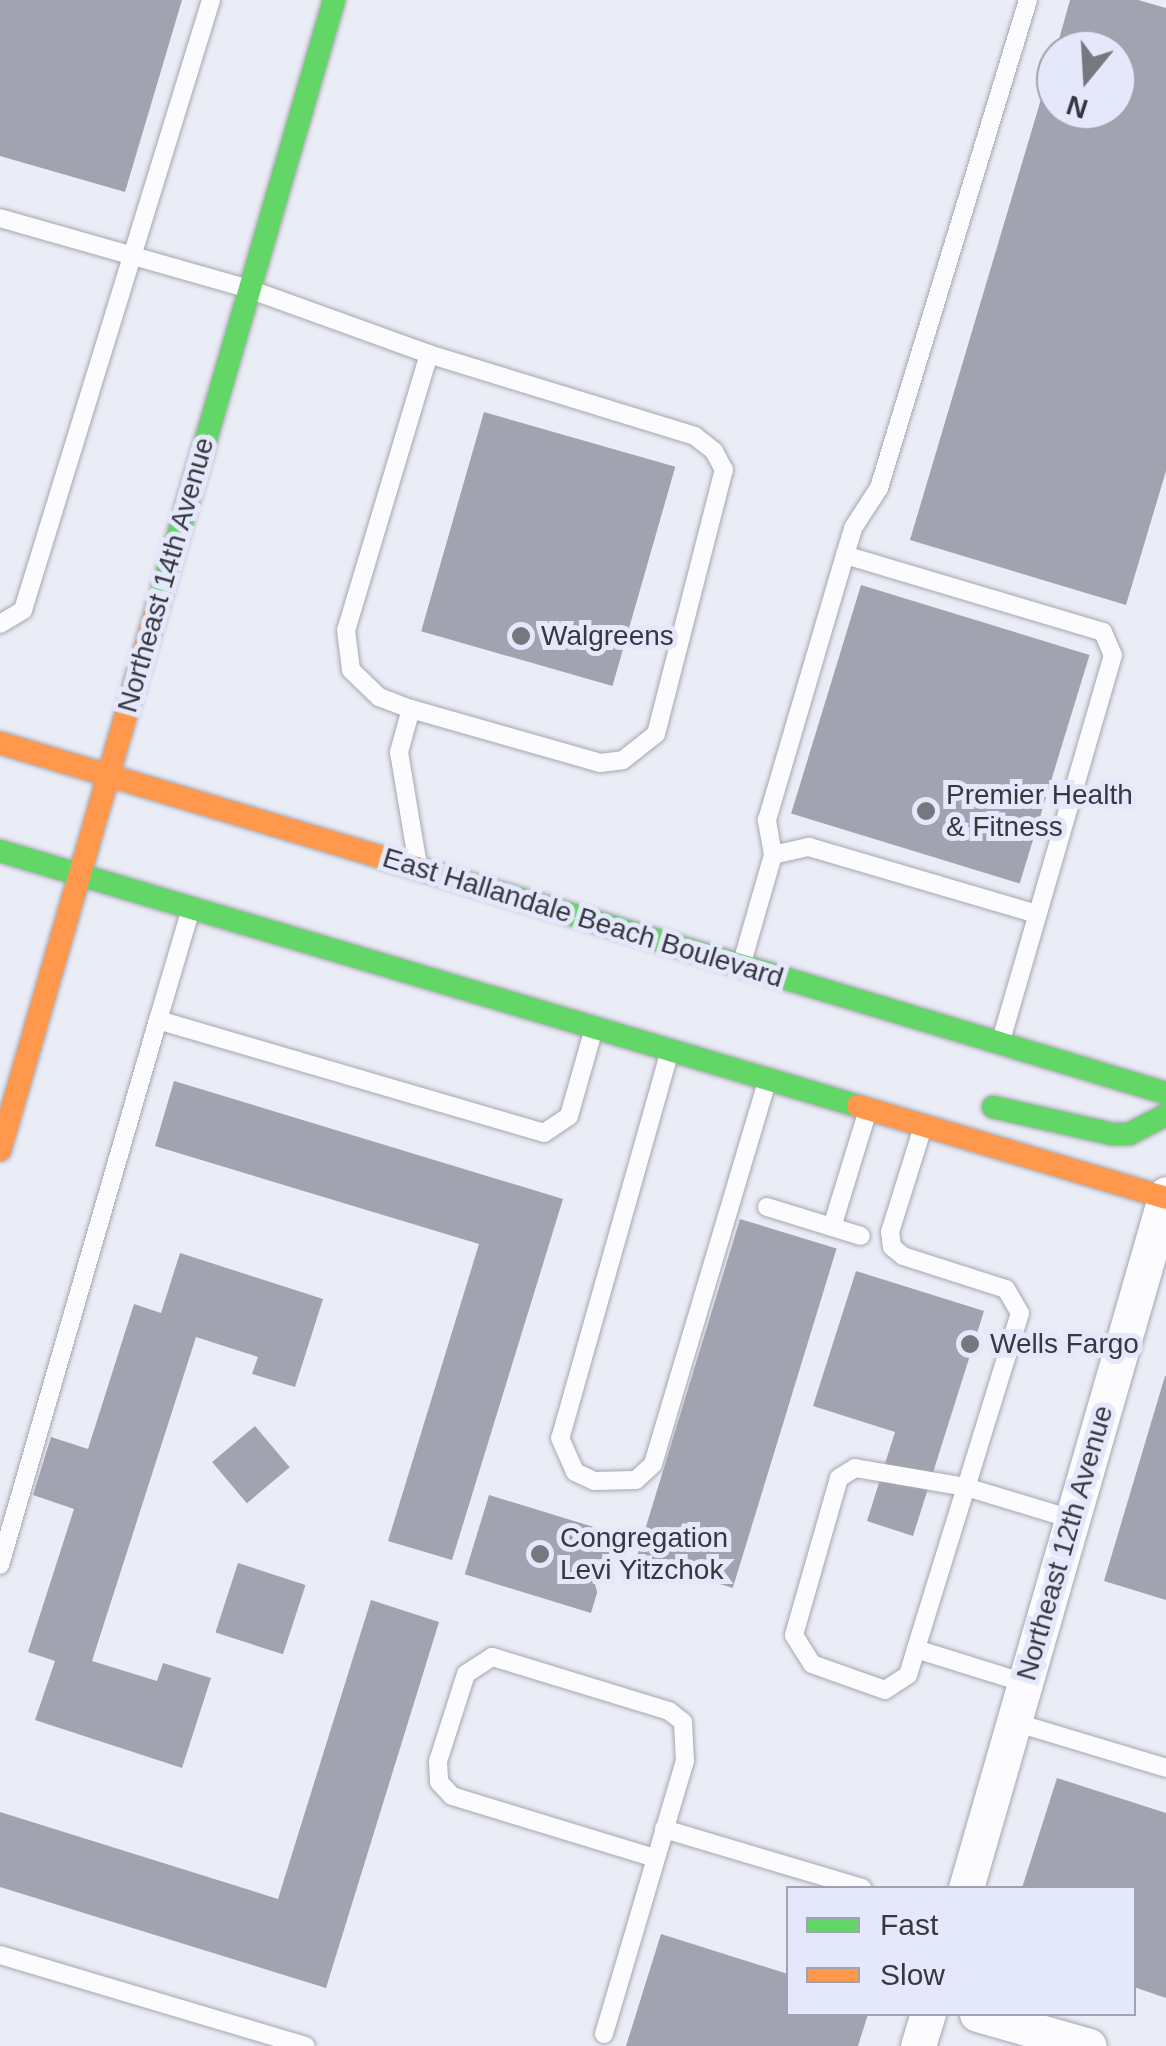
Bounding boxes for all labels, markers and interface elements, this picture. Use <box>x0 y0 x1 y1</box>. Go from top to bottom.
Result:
north arrow <box>1036 30 1136 130</box>
text: N <box>1063 89 1092 125</box>
street label: Northeast 14th Avenue <box>110 433 222 717</box>
place label: Walgreens <box>541 619 674 653</box>
marker: Walgreens <box>510 625 532 647</box>
place label: Premier Health & Fitness <box>946 778 1133 844</box>
marker: Premier Health & Fitness <box>915 800 937 822</box>
street label: East Hallandale Beach Boulevard <box>379 841 787 995</box>
place label: Wells Fargo <box>990 1327 1139 1361</box>
marker: Wells Fargo <box>959 1333 981 1355</box>
street label: Northeast 12th Avenue <box>1009 1401 1121 1685</box>
place label: Congregation Levi Yitzchok <box>560 1521 728 1587</box>
marker: Congregation Levi Yitzchok <box>529 1543 551 1565</box>
legend <box>786 1886 1136 2016</box>
text: Fast <box>880 1908 938 1941</box>
text: Slow <box>880 1958 945 1991</box>

